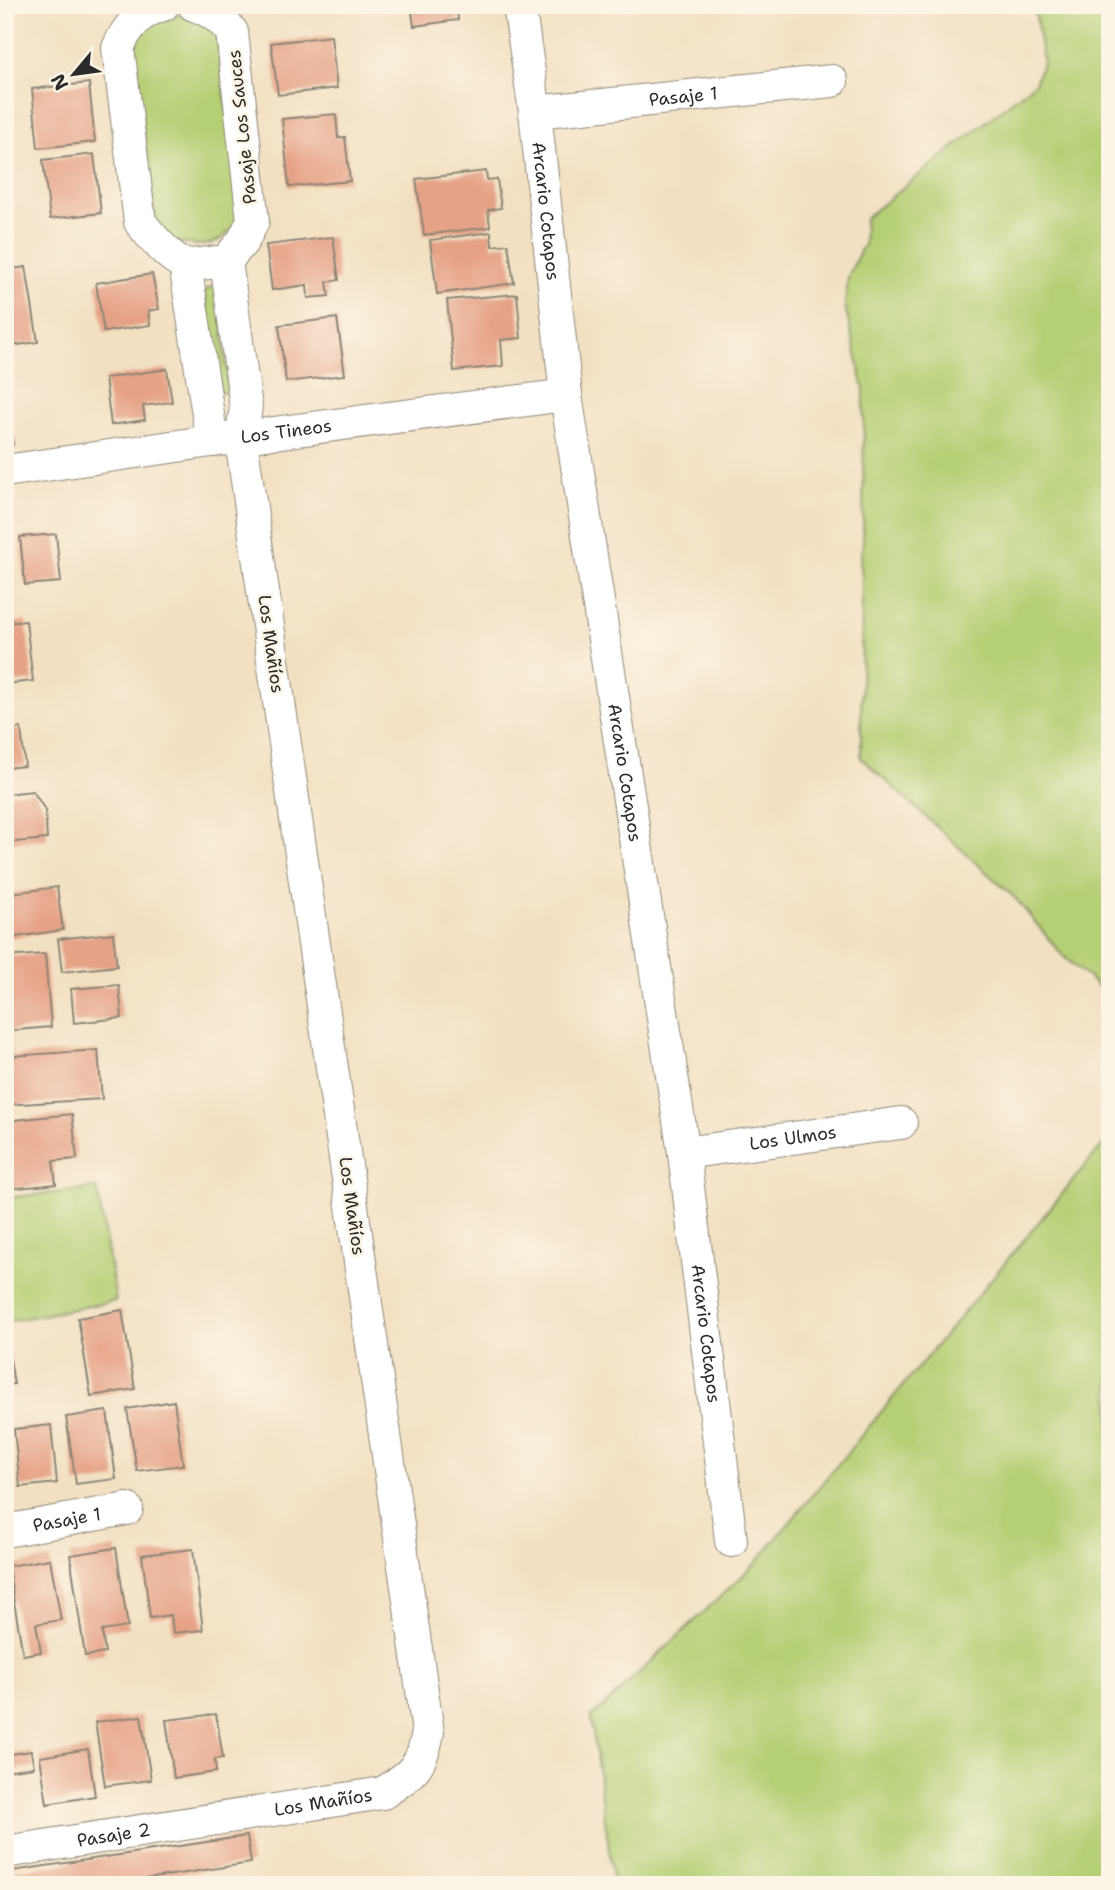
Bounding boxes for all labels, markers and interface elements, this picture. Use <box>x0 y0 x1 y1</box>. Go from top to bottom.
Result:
north arrow <box>38 38 108 108</box>
street label: Pasaje Los Sauces <box>222 49 262 205</box>
text: N <box>45 69 74 95</box>
street label: Pasaje 1 <box>648 81 719 112</box>
street label: Arcario Cotapos <box>526 141 565 282</box>
street label: Los Tineos <box>239 414 333 449</box>
street label: Los Mañíos <box>252 593 290 695</box>
street label: Arcario Cotapos <box>602 702 647 843</box>
street label: Los Ulmos <box>748 1120 838 1156</box>
street label: Los Mañíos <box>333 1155 371 1257</box>
street label: Arcario Cotapos <box>686 1263 726 1404</box>
street label: Pasaje 1 <box>31 1502 103 1538</box>
street label: Los Mañíos <box>272 1783 374 1822</box>
street label: Pasaje 2 <box>75 1817 152 1853</box>

